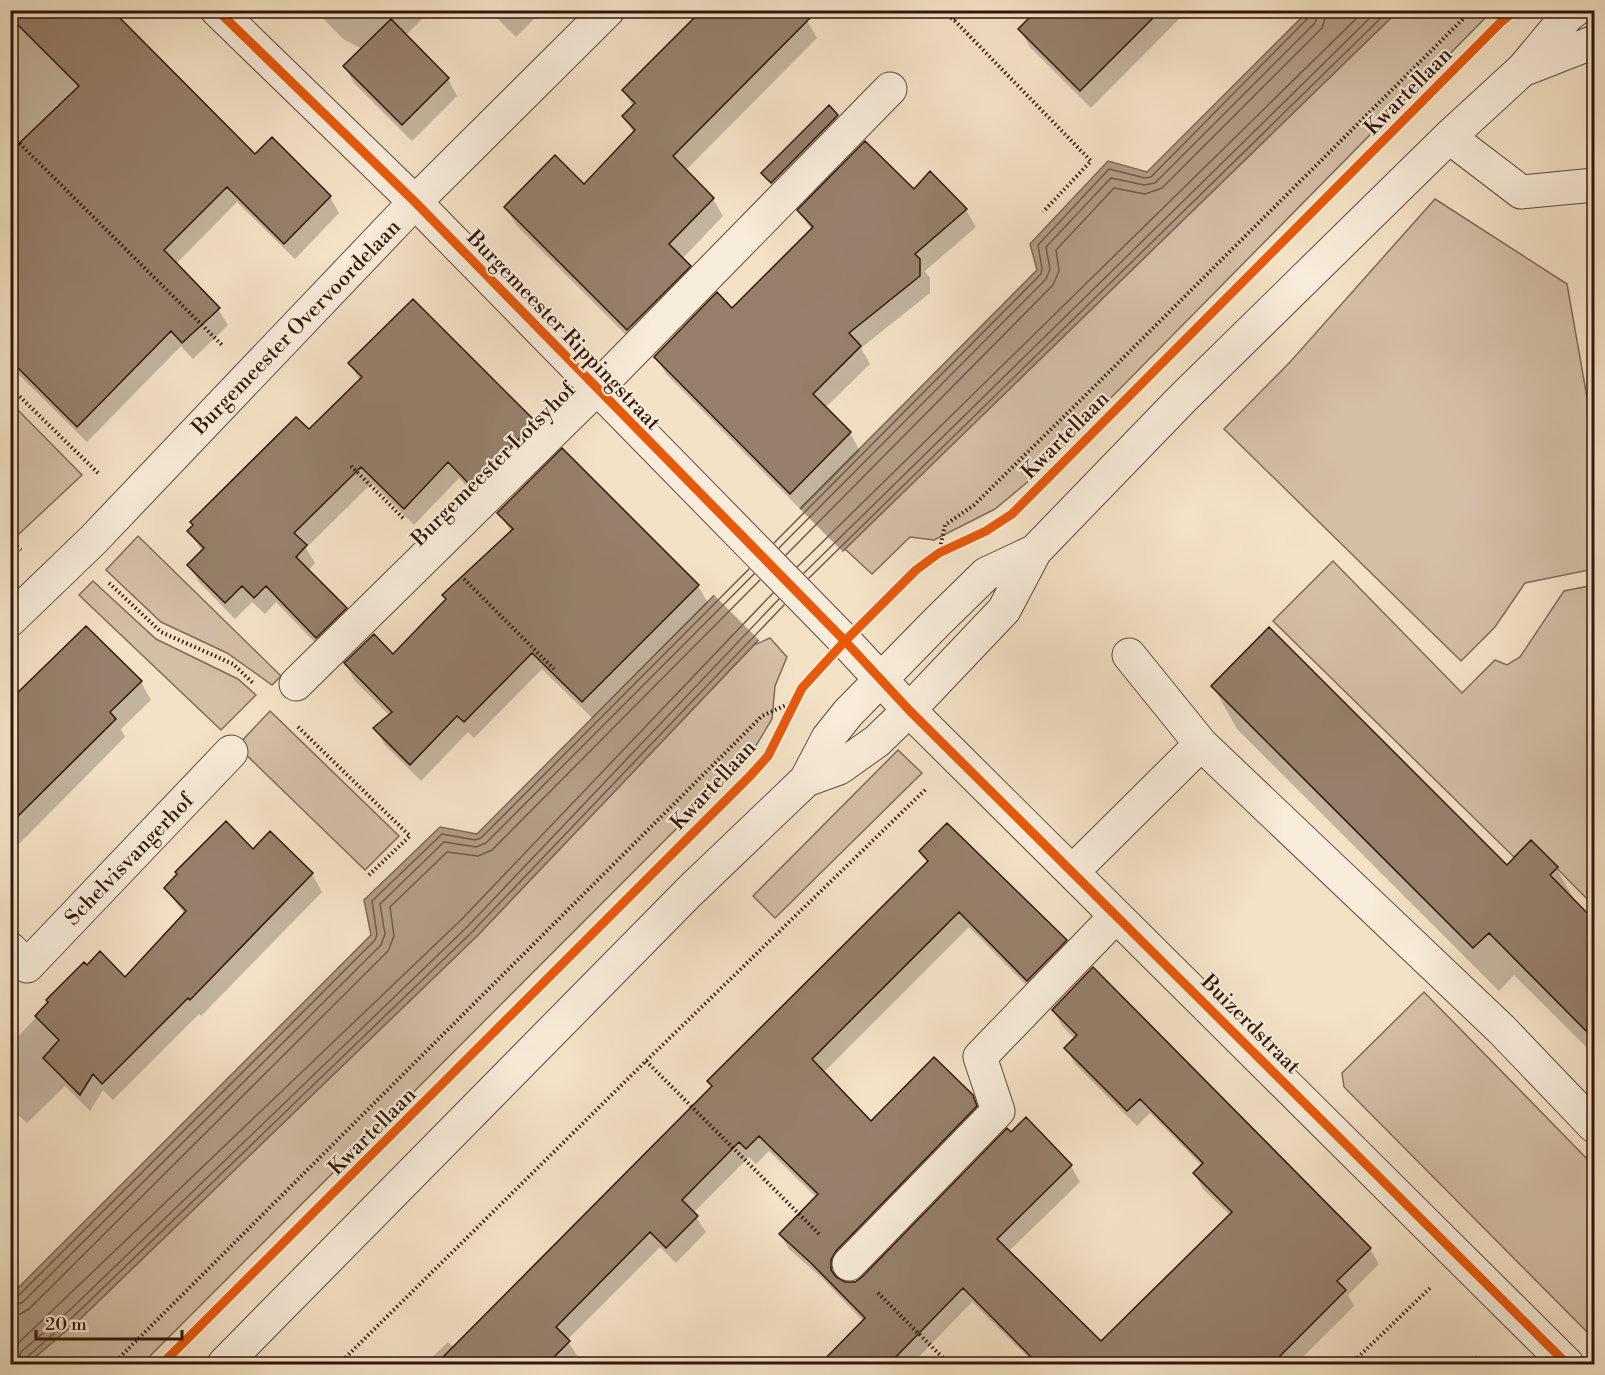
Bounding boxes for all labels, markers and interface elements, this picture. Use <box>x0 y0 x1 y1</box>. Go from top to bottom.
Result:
street label: Kwartellaan <box>1359 42 1458 141</box>
street label: Burgemeester Overvoordelaan <box>186 214 407 441</box>
street label: Burgemeester Rippingstraat <box>460 225 666 436</box>
street label: Burgemeester Lotsyhof <box>405 376 582 553</box>
street label: Kwartellaan <box>1016 386 1115 485</box>
street label: Kwartellaan <box>665 735 762 836</box>
street label: Schelvisvangerhof <box>60 787 200 931</box>
street label: Buizerdstraat <box>1195 969 1306 1080</box>
street label: Kwartellaan <box>323 1082 422 1181</box>
scale bar <box>36 1303 182 1341</box>
text: 20 m <box>45 1313 87 1336</box>

